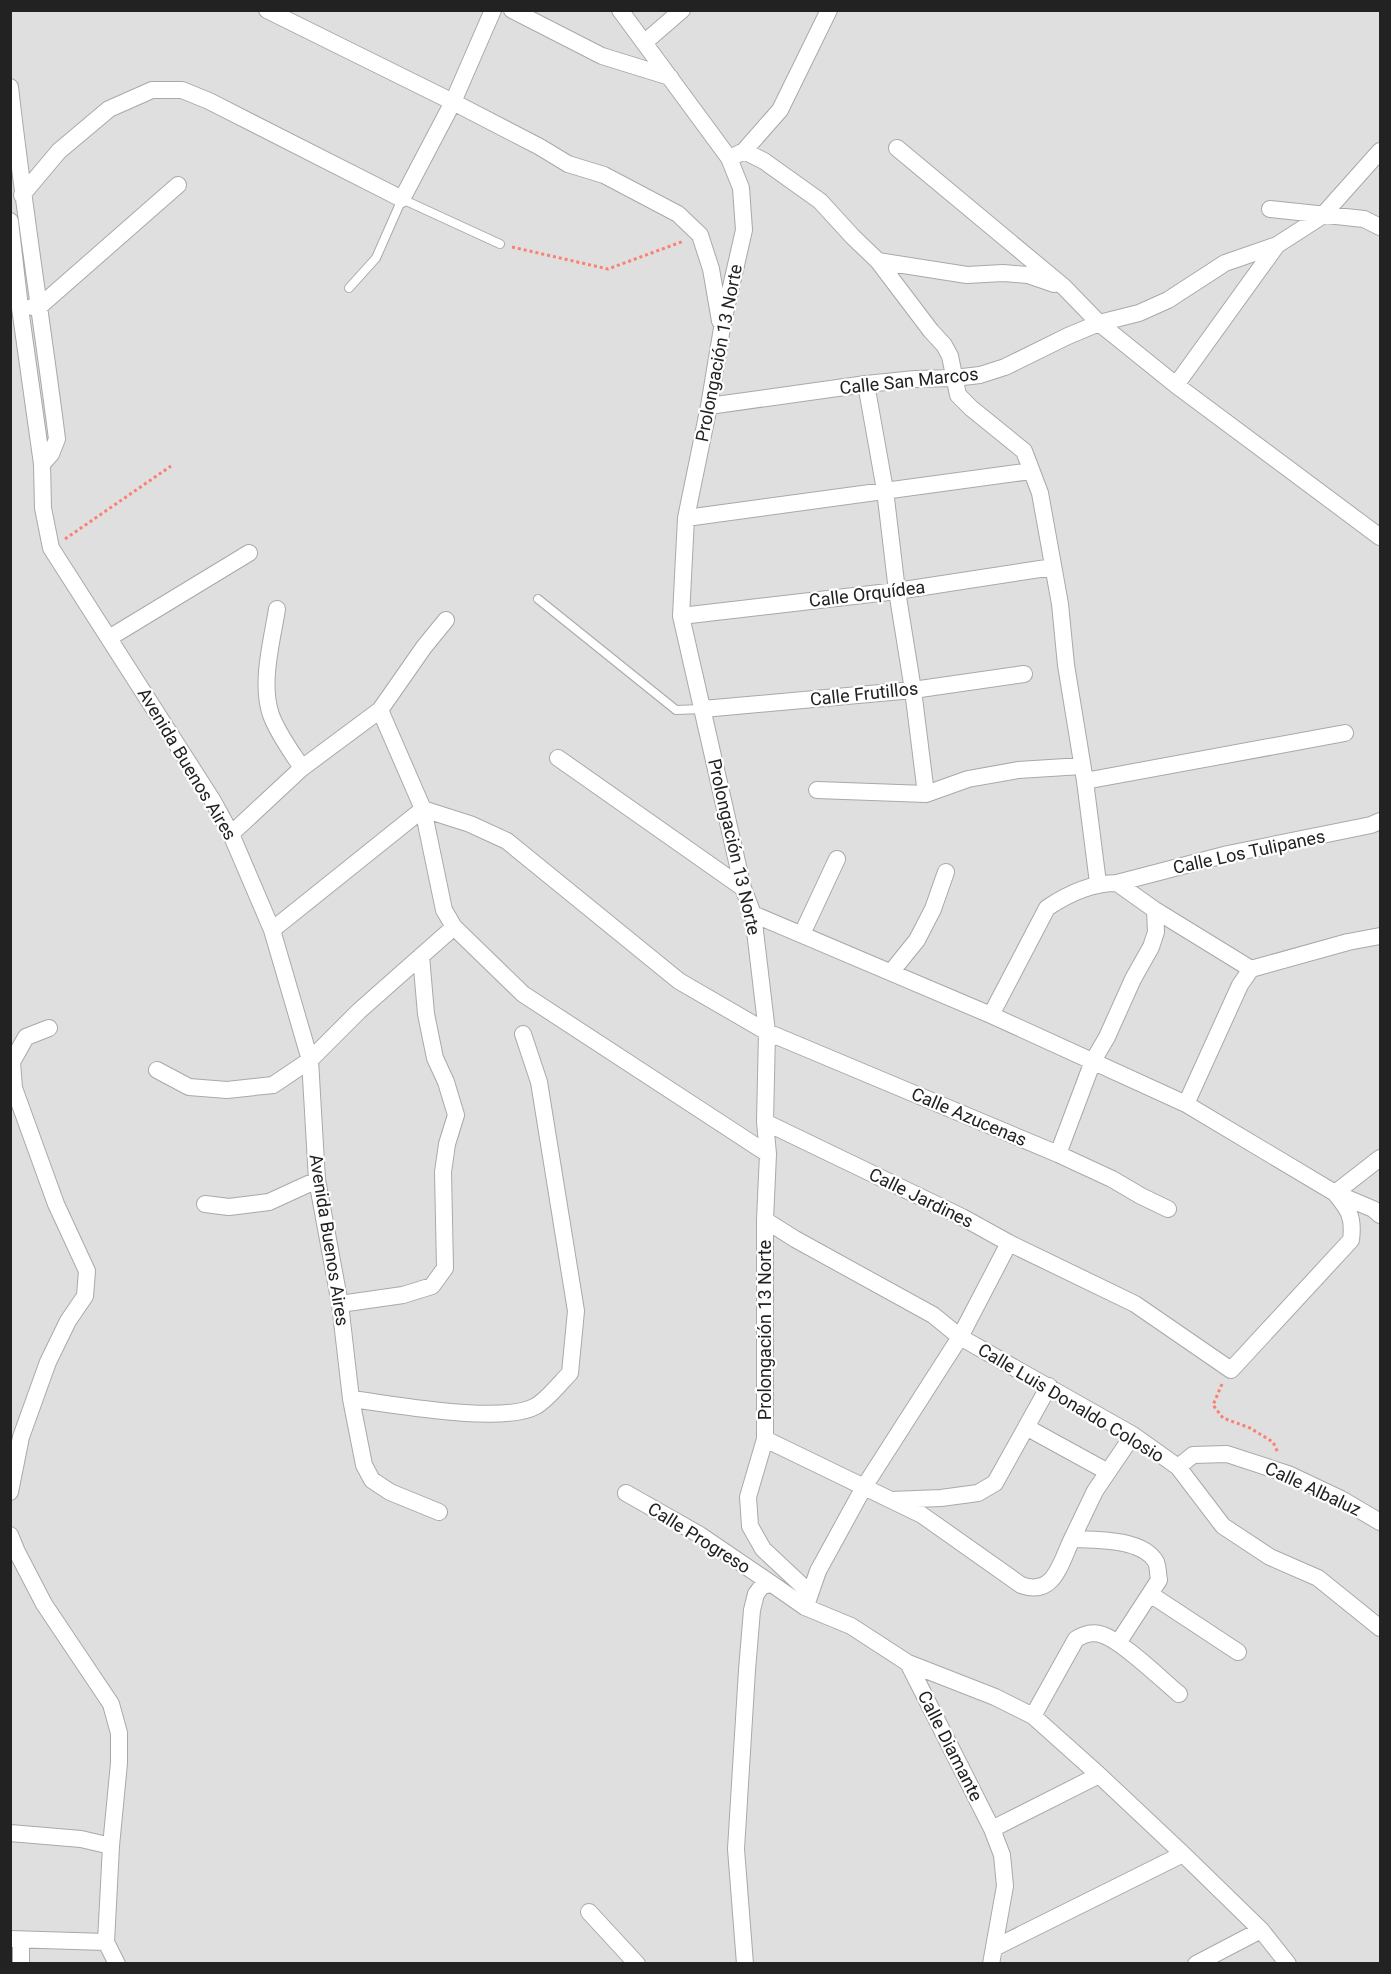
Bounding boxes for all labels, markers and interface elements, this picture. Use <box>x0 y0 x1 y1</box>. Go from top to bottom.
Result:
street label: Prolongación 13 Norte <box>691 262 746 443</box>
street label: Calle San Marcos <box>838 363 979 398</box>
street label: Calle Orquídea <box>808 576 926 611</box>
street label: Calle Frutillos <box>809 677 919 710</box>
street label: Avenida Buenos Aires <box>134 684 241 844</box>
street label: Prolongación 13 Norte <box>704 757 765 937</box>
street label: Calle Los Tulipanes <box>1171 825 1327 878</box>
street label: Calle Azucenas <box>908 1083 1030 1150</box>
street label: Avenida Buenos Aires <box>306 1152 353 1327</box>
street label: Calle Jardines <box>866 1163 977 1232</box>
street label: Prolongación 13 Norte <box>754 1240 775 1420</box>
street label: Calle Luis Donaldo Colosio <box>974 1339 1168 1466</box>
street label: Calle Albaluz <box>1262 1457 1365 1520</box>
street label: Calle Progreso <box>644 1498 754 1577</box>
street label: Calle Diamante <box>914 1687 987 1805</box>

